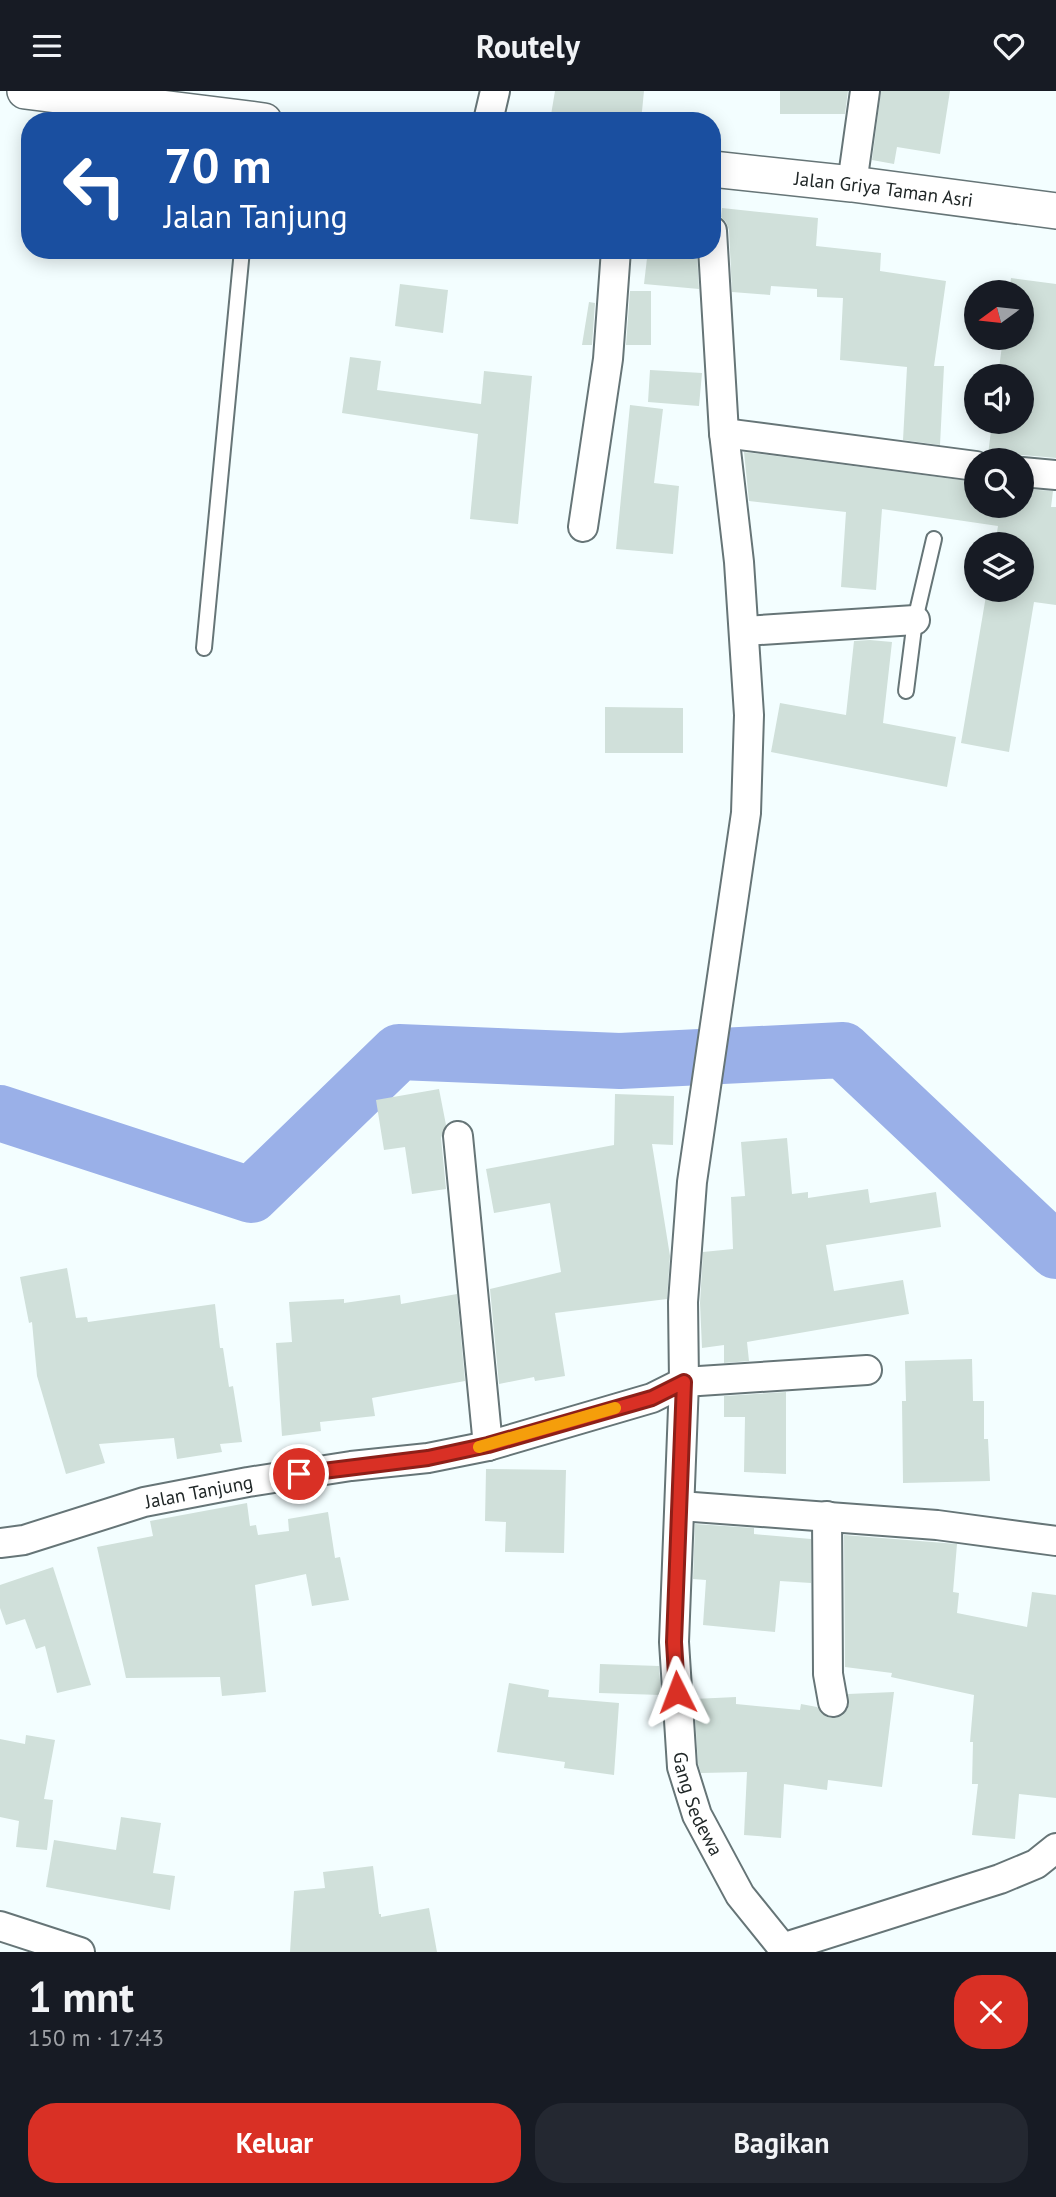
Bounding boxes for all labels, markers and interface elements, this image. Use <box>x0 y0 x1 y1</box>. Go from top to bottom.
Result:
text: Routely <box>476 25 580 67</box>
icon: menu <box>28 27 66 65</box>
icon: heart <box>990 27 1028 65</box>
text: 70 m <box>164 133 271 197</box>
icon: left <box>49 140 140 231</box>
street label: Jalan Griya Taman Asri <box>792 166 975 212</box>
text: Jalan Tanjung <box>164 195 348 237</box>
north arrow <box>964 280 1034 350</box>
map controls <box>964 280 1034 602</box>
button: sound <box>964 364 1034 434</box>
button: search <box>964 448 1034 518</box>
button: layers <box>964 532 1034 602</box>
pin <box>269 1444 329 1504</box>
icon: arrive <box>280 1455 318 1493</box>
street label: Jalan Tanjung <box>142 1469 255 1514</box>
position arrow <box>640 1655 714 1729</box>
street label: Gang Sedewa <box>669 1751 728 1860</box>
text: 1 mnt <box>28 1969 134 2024</box>
button: close <box>954 1975 1028 2049</box>
text: 150 m · 17:43 <box>28 2023 164 2052</box>
button: Keluar <box>28 2103 521 2183</box>
button: Bagikan <box>535 2103 1028 2183</box>

